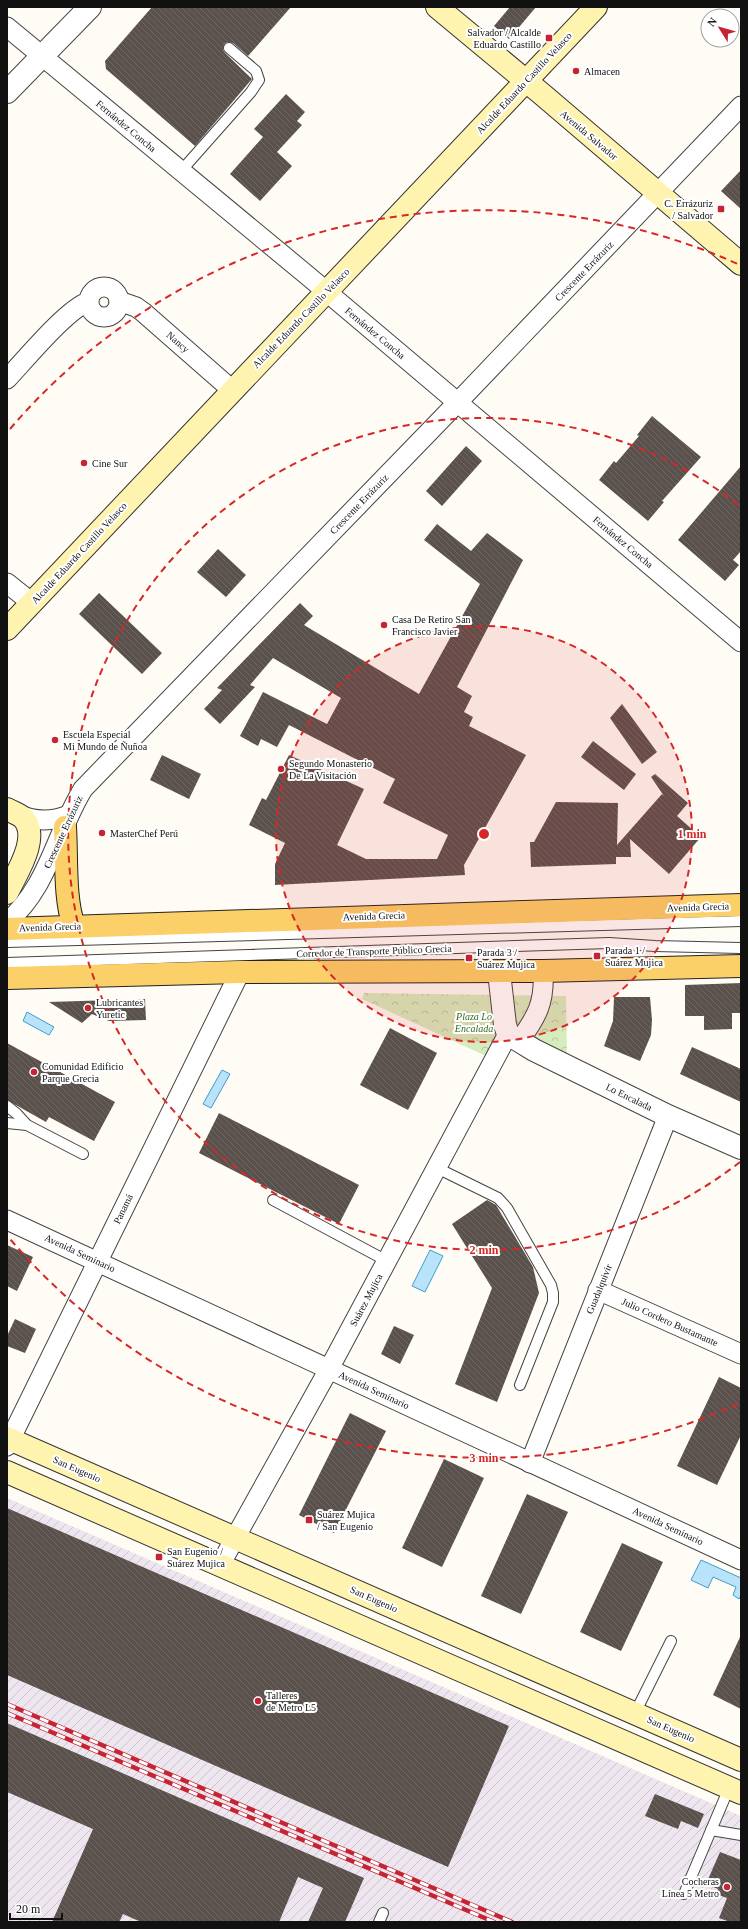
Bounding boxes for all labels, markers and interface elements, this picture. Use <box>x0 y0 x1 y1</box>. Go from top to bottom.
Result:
north arrow <box>700 8 740 48</box>
text: N <box>705 15 719 29</box>
place label: Salvador / Alcalde Eduardo Castillo <box>467 27 542 50</box>
street label: Alcalde Eduardo Castillo Velasco <box>474 30 574 136</box>
marker: Salvador / Alcalde Eduardo Castillo <box>544 33 554 43</box>
marker: Almacen <box>571 66 581 76</box>
place label: Almacen <box>584 66 620 77</box>
street label: Fernández Concha <box>94 98 159 155</box>
street label: Avenida Salvador <box>558 108 620 163</box>
place label: C. Errázuriz / Salvador <box>664 198 714 221</box>
marker: C. Errázuriz / Salvador <box>716 204 726 214</box>
street label: Crescente Errázuriz <box>553 238 616 303</box>
street label: Alcalde Eduardo Castillo Velasco <box>250 266 352 370</box>
street label: Fernández Concha <box>343 305 408 362</box>
street label: Nancy <box>165 329 191 355</box>
marker: Cine Sur <box>79 458 89 468</box>
place label: Cine Sur <box>92 458 128 469</box>
street label: Crescente Errázuriz <box>328 471 391 536</box>
street label: Alcalde Eduardo Castillo Velasco <box>29 500 129 606</box>
street label: Fernández Concha <box>591 514 656 571</box>
place label: Casa De Retiro San Francisco Javier <box>392 614 471 637</box>
marker: Casa De Retiro San Francisco Javier <box>379 620 389 630</box>
place label: Escuela Especial Mi Mundo de Ñuñoa <box>63 729 148 752</box>
marker: Escuela Especial Mi Mundo de Ñuñoa <box>50 735 60 745</box>
place label: Segundo Monasterio De La Visitación <box>289 758 372 781</box>
marker: Segundo Monasterio De La Visitación <box>276 764 286 774</box>
street label: Crescente Errázuriz <box>41 793 85 870</box>
centre of rings <box>477 827 491 841</box>
text: 1 min <box>677 827 707 841</box>
marker: MasterChef Perú <box>97 828 107 838</box>
place label: MasterChef Perú <box>110 828 178 839</box>
street label: Avenida Grecia <box>667 900 730 914</box>
street label: Avenida Grecia <box>343 909 406 923</box>
street label: Avenida Grecia <box>19 920 82 934</box>
street label: Corredor de Transporte Público Grecia <box>296 943 452 959</box>
place label: Parada 1 / Suárez Mujica <box>605 945 664 968</box>
place label: Parada 3 / Suárez Mujica <box>477 947 536 970</box>
marker: Parada 1 / Suárez Mujica <box>592 951 602 961</box>
marker: Parada 3 / Suárez Mujica <box>464 953 474 963</box>
place label: Lubricantes Yuretic <box>96 997 143 1020</box>
marker: Lubricantes Yuretic <box>83 1003 93 1013</box>
park label: Plaza Lo Encalada <box>454 1011 493 1034</box>
place label: Comunidad Edificio Parque Grecia <box>42 1061 123 1084</box>
marker: Comunidad Edificio Parque Grecia <box>29 1067 39 1077</box>
street label: Lo Encalada <box>604 1081 654 1113</box>
street label: Panamá <box>111 1192 135 1226</box>
street label: Avenida Seminario <box>43 1232 117 1274</box>
text: 2 min <box>469 1243 499 1257</box>
street label: Guadalquivir <box>584 1262 614 1316</box>
street label: Suárez Mujica <box>348 1271 385 1328</box>
street label: Julio Cordero Bustamante <box>620 1296 720 1348</box>
street label: Avenida Seminario <box>337 1369 411 1411</box>
text: 3 min <box>469 1451 499 1465</box>
street label: San Eugenio <box>52 1454 102 1484</box>
street label: Avenida Seminario <box>631 1505 705 1547</box>
place label: Suárez Mujica / San Eugenio <box>317 1509 376 1532</box>
marker: Suárez Mujica / San Eugenio <box>304 1515 314 1525</box>
place label: San Eugenio / Suárez Mujica <box>167 1546 226 1569</box>
marker: San Eugenio / Suárez Mujica <box>154 1552 164 1562</box>
street label: San Eugenio <box>349 1584 399 1614</box>
place label: Talleres de Metro L5 <box>266 1690 316 1713</box>
marker: Talleres de Metro L5 <box>253 1696 263 1706</box>
street label: San Eugenio <box>646 1714 696 1744</box>
place label: Cocheras Línea 5 Metro <box>662 1876 719 1899</box>
marker: Cocheras Línea 5 Metro <box>722 1882 732 1892</box>
scale bar <box>10 1895 62 1921</box>
text: 20 m <box>16 1902 41 1916</box>

